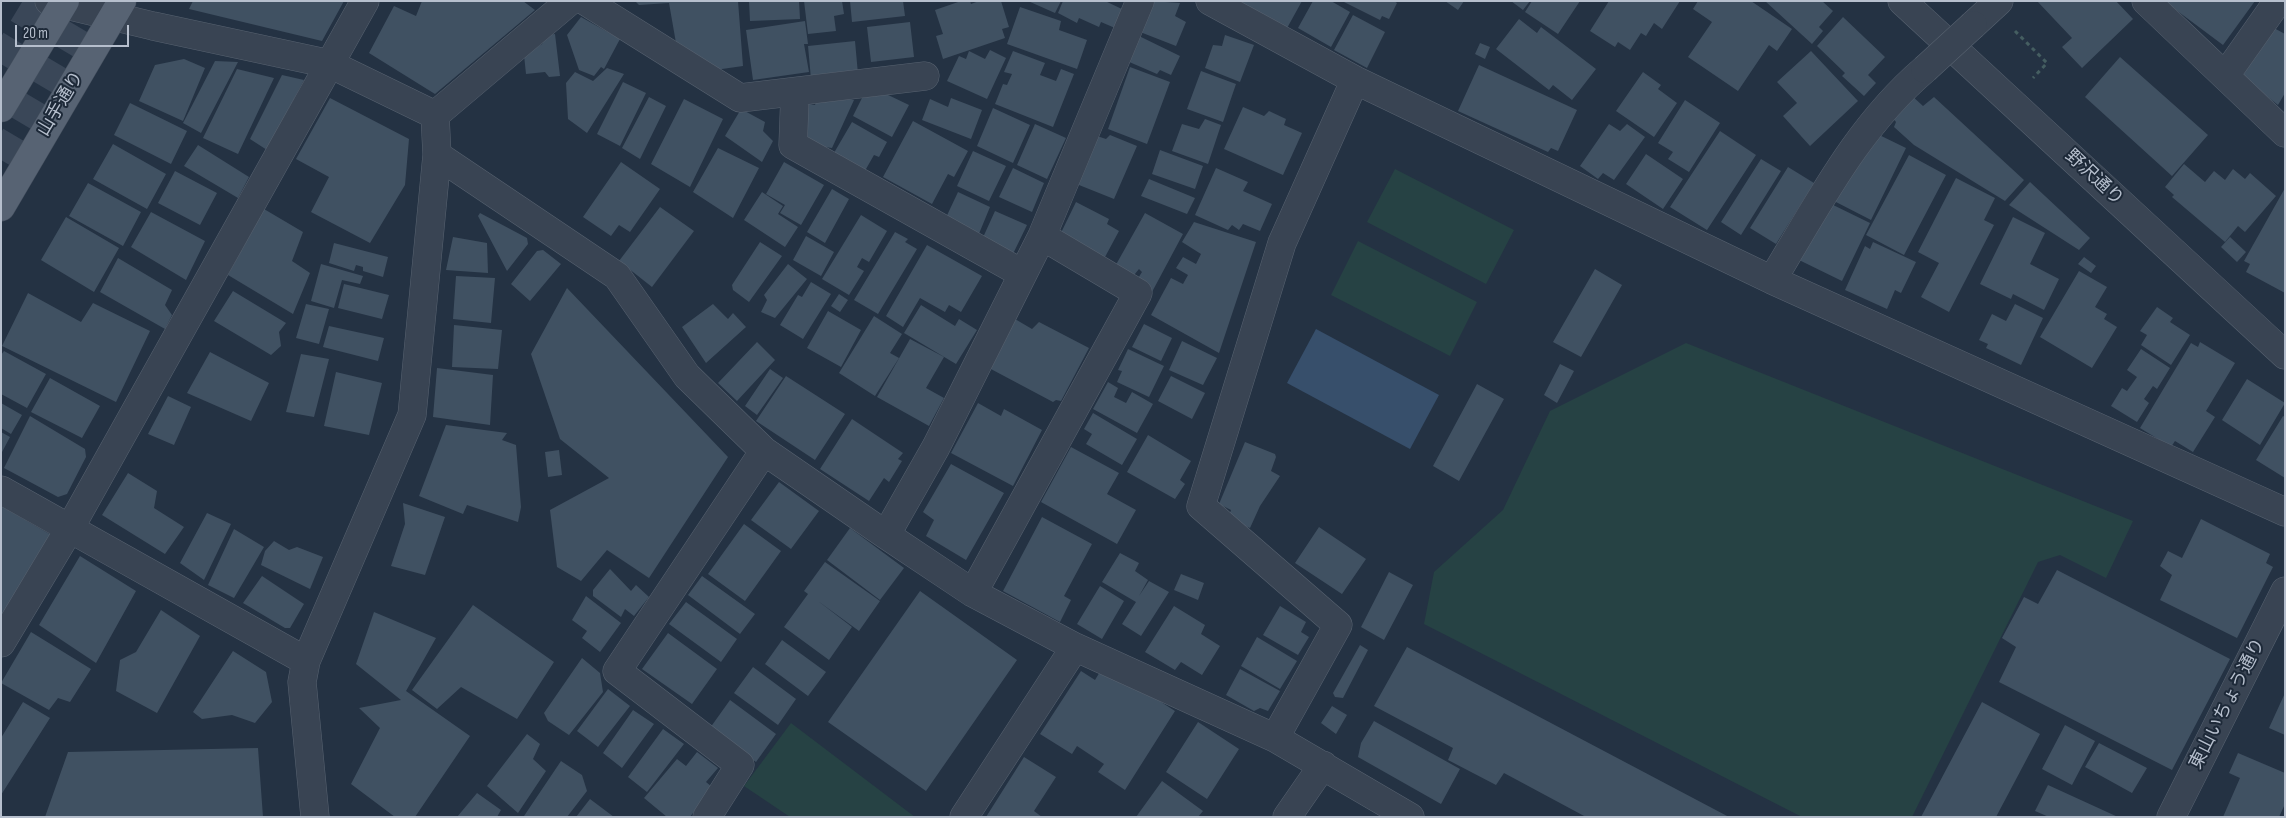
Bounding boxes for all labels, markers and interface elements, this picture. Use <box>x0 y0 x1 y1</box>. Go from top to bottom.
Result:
scale bar <box>18 15 131 47</box>
text: 20 m <box>23 24 48 43</box>
street label: 山手通り <box>33 68 89 140</box>
street label: 野沢通り <box>2060 146 2128 210</box>
street label: 東山いちょう通り <box>2186 635 2270 773</box>

